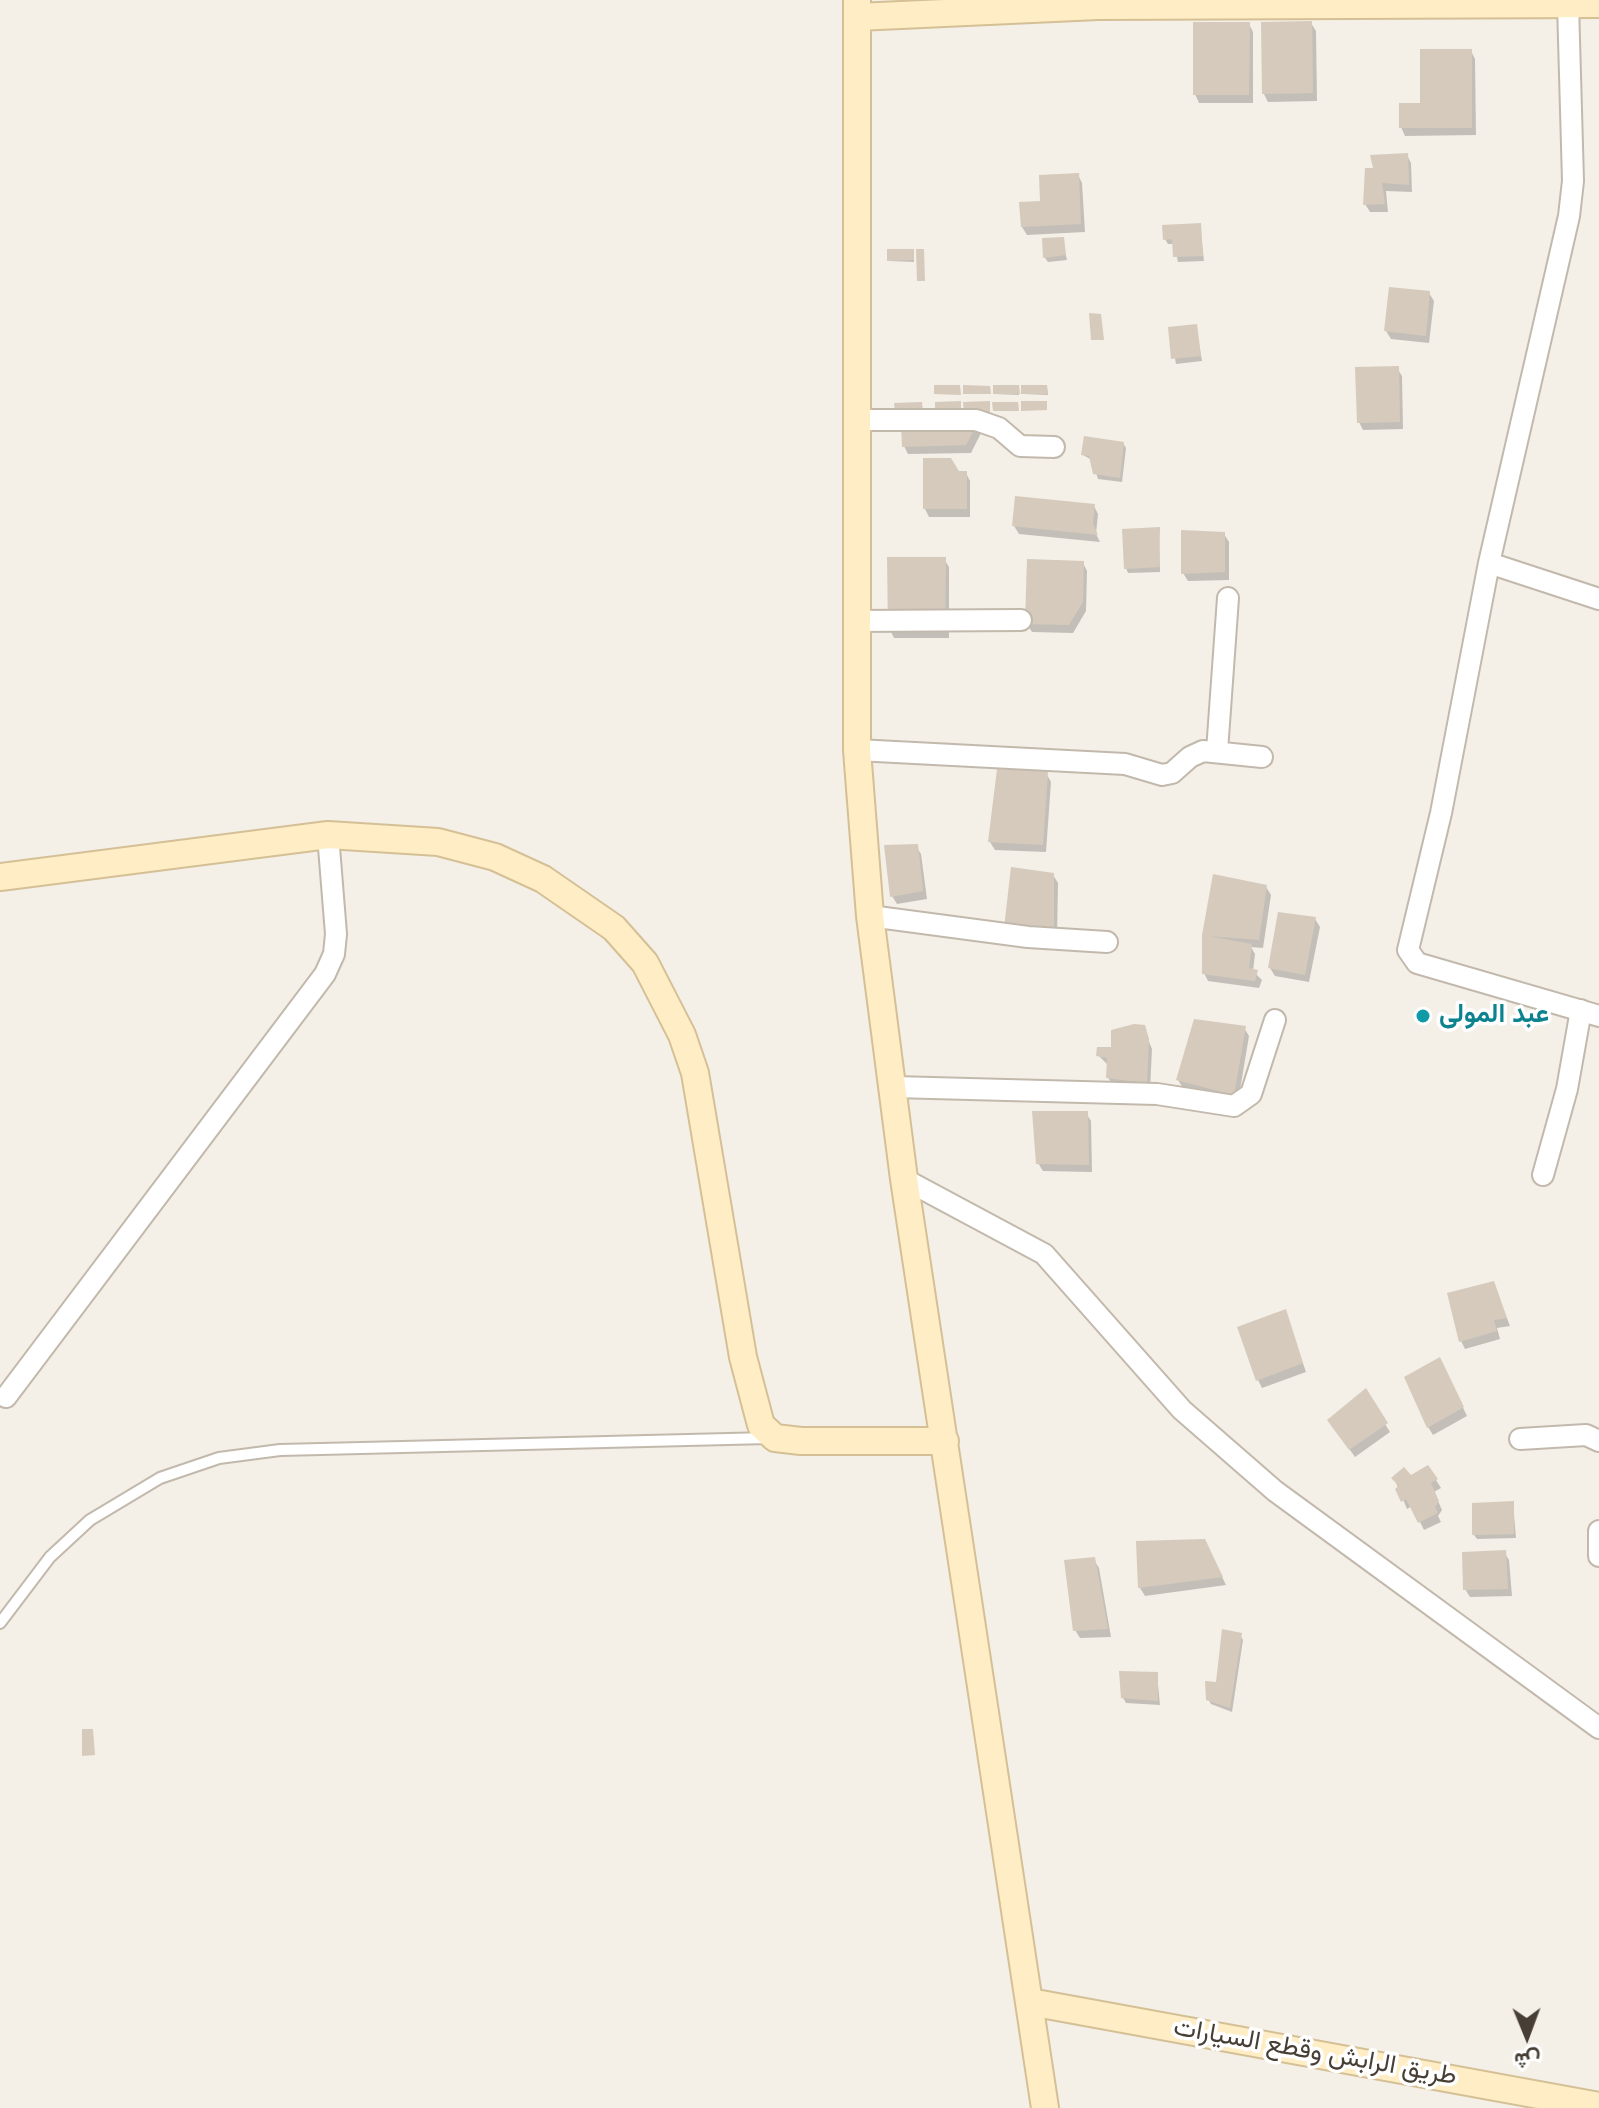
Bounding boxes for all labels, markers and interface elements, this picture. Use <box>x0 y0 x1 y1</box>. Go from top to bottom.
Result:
place label: عبد المولى <box>1439 1000 1549 1032</box>
marker: عبد المولى <box>1414 1007 1432 1025</box>
north arrow <box>1487 1996 1567 2076</box>
street label: طريق الرابش وقطع السيارات <box>1171 2013 1459 2093</box>
text: ش <box>1514 2045 1541 2075</box>

